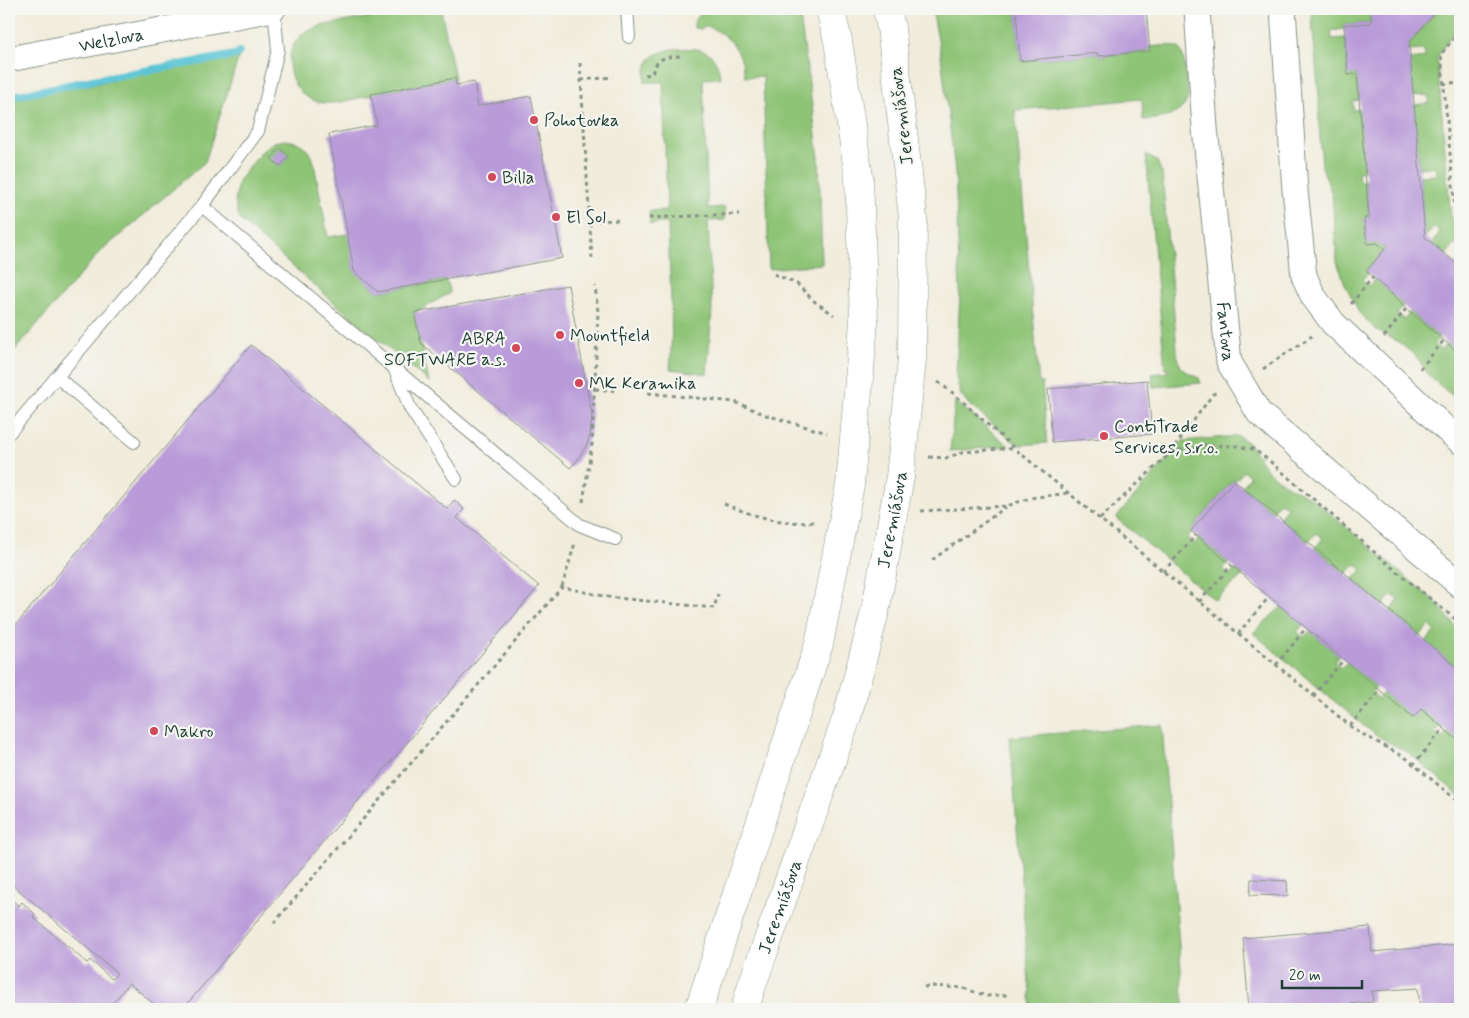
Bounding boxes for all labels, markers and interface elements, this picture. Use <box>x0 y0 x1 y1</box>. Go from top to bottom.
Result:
street label: Welzlova <box>77 23 146 59</box>
street label: Jeremiášova <box>884 66 920 166</box>
place label: Pohotovka <box>544 109 619 133</box>
marker: Pohotovka <box>528 114 540 126</box>
place label: Billa <box>502 166 534 190</box>
marker: Billa <box>486 171 498 183</box>
place label: El Sol <box>566 206 606 230</box>
marker: El Sol <box>550 211 562 223</box>
street label: Fantova <box>1210 301 1240 363</box>
place label: Mountfield <box>570 324 650 348</box>
place label: ABRA SOFTWARE a.s. <box>384 327 506 372</box>
marker: Mountfield <box>554 329 566 341</box>
marker: ABRA SOFTWARE a.s. <box>510 342 522 354</box>
place label: MK Keramika <box>589 372 696 396</box>
marker: MK Keramika <box>573 377 585 389</box>
place label: ContiTrade Services, s.r.o. <box>1114 415 1218 460</box>
marker: ContiTrade Services, s.r.o. <box>1098 430 1110 442</box>
street label: Jeremiášova <box>872 470 914 570</box>
place label: Makro <box>164 720 214 744</box>
marker: Makro <box>148 725 160 737</box>
street label: Jeremiášova <box>753 857 808 958</box>
scale bar <box>1282 958 1362 990</box>
text: 20 m <box>1289 966 1321 986</box>

